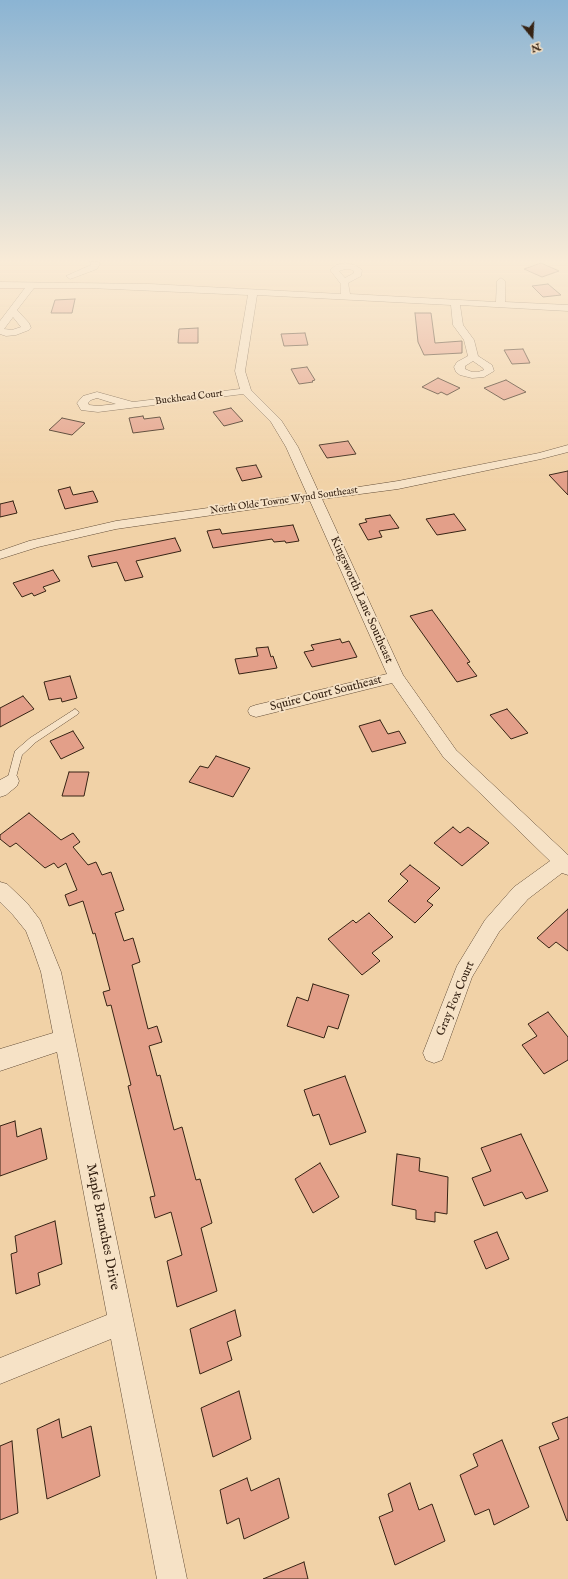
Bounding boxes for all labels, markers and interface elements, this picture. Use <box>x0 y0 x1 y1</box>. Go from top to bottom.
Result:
north arrow <box>512 16 552 56</box>
text: N <box>529 39 542 56</box>
street label: Buckhead Court <box>155 388 223 408</box>
street label: North Olde Towne Wynd Southeast <box>209 485 359 517</box>
street label: Kingsworth Lane Southeast <box>326 534 396 666</box>
street label: Squire Court Southeast <box>269 673 383 715</box>
street label: Gray Fox Court <box>434 960 478 1038</box>
street label: Maple Branches Drive <box>82 1162 122 1292</box>

